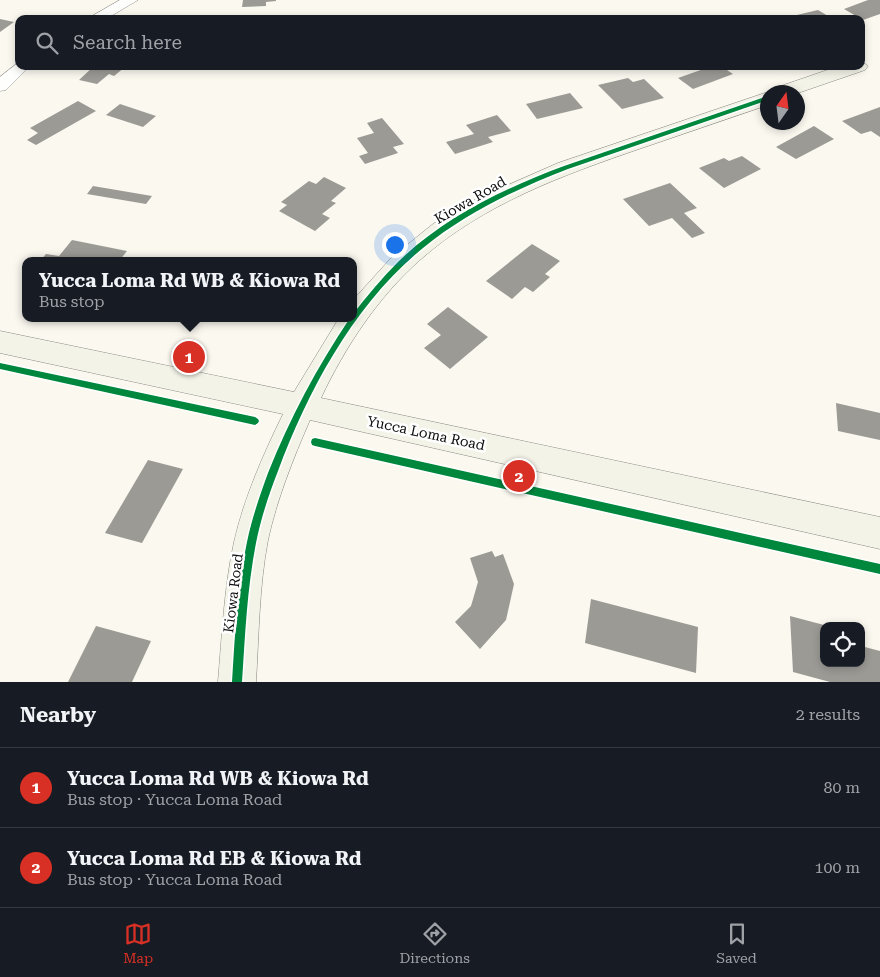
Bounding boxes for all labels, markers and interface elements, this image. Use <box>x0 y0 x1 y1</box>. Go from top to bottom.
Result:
search box <box>15 15 865 70</box>
icon: search <box>33 29 61 57</box>
text: Search here <box>73 31 182 54</box>
north arrow <box>760 85 805 130</box>
street label: Kiowa Road <box>431 173 509 227</box>
your location <box>382 232 408 258</box>
popup <box>22 257 357 322</box>
text: Yucca Loma Rd WB & Kiowa Rd <box>39 269 340 292</box>
text: Bus stop <box>39 292 105 311</box>
pin: 1 <box>173 338 205 376</box>
street label: Yucca Loma Road <box>366 413 486 453</box>
pin: 2 <box>503 457 535 495</box>
street label: Kiowa Road <box>220 552 246 634</box>
map controls <box>820 622 865 667</box>
button: locate <box>820 622 865 667</box>
text: Nearby <box>20 703 96 727</box>
text: 2 results <box>796 705 860 724</box>
text: Yucca Loma Rd WB & Kiowa Rd <box>67 767 369 790</box>
text: 1 <box>32 778 40 797</box>
text: 80 m <box>823 778 860 797</box>
text: Bus stop · Yucca Loma Road <box>67 790 282 809</box>
text: Yucca Loma Rd EB & Kiowa Rd <box>67 847 361 870</box>
text: 2 <box>32 858 40 877</box>
text: 100 m <box>814 858 860 877</box>
text: Bus stop · Yucca Loma Road <box>67 870 282 889</box>
tab: Map <box>123 920 153 966</box>
tab: Directions <box>399 920 470 966</box>
tab: Saved <box>716 920 757 966</box>

